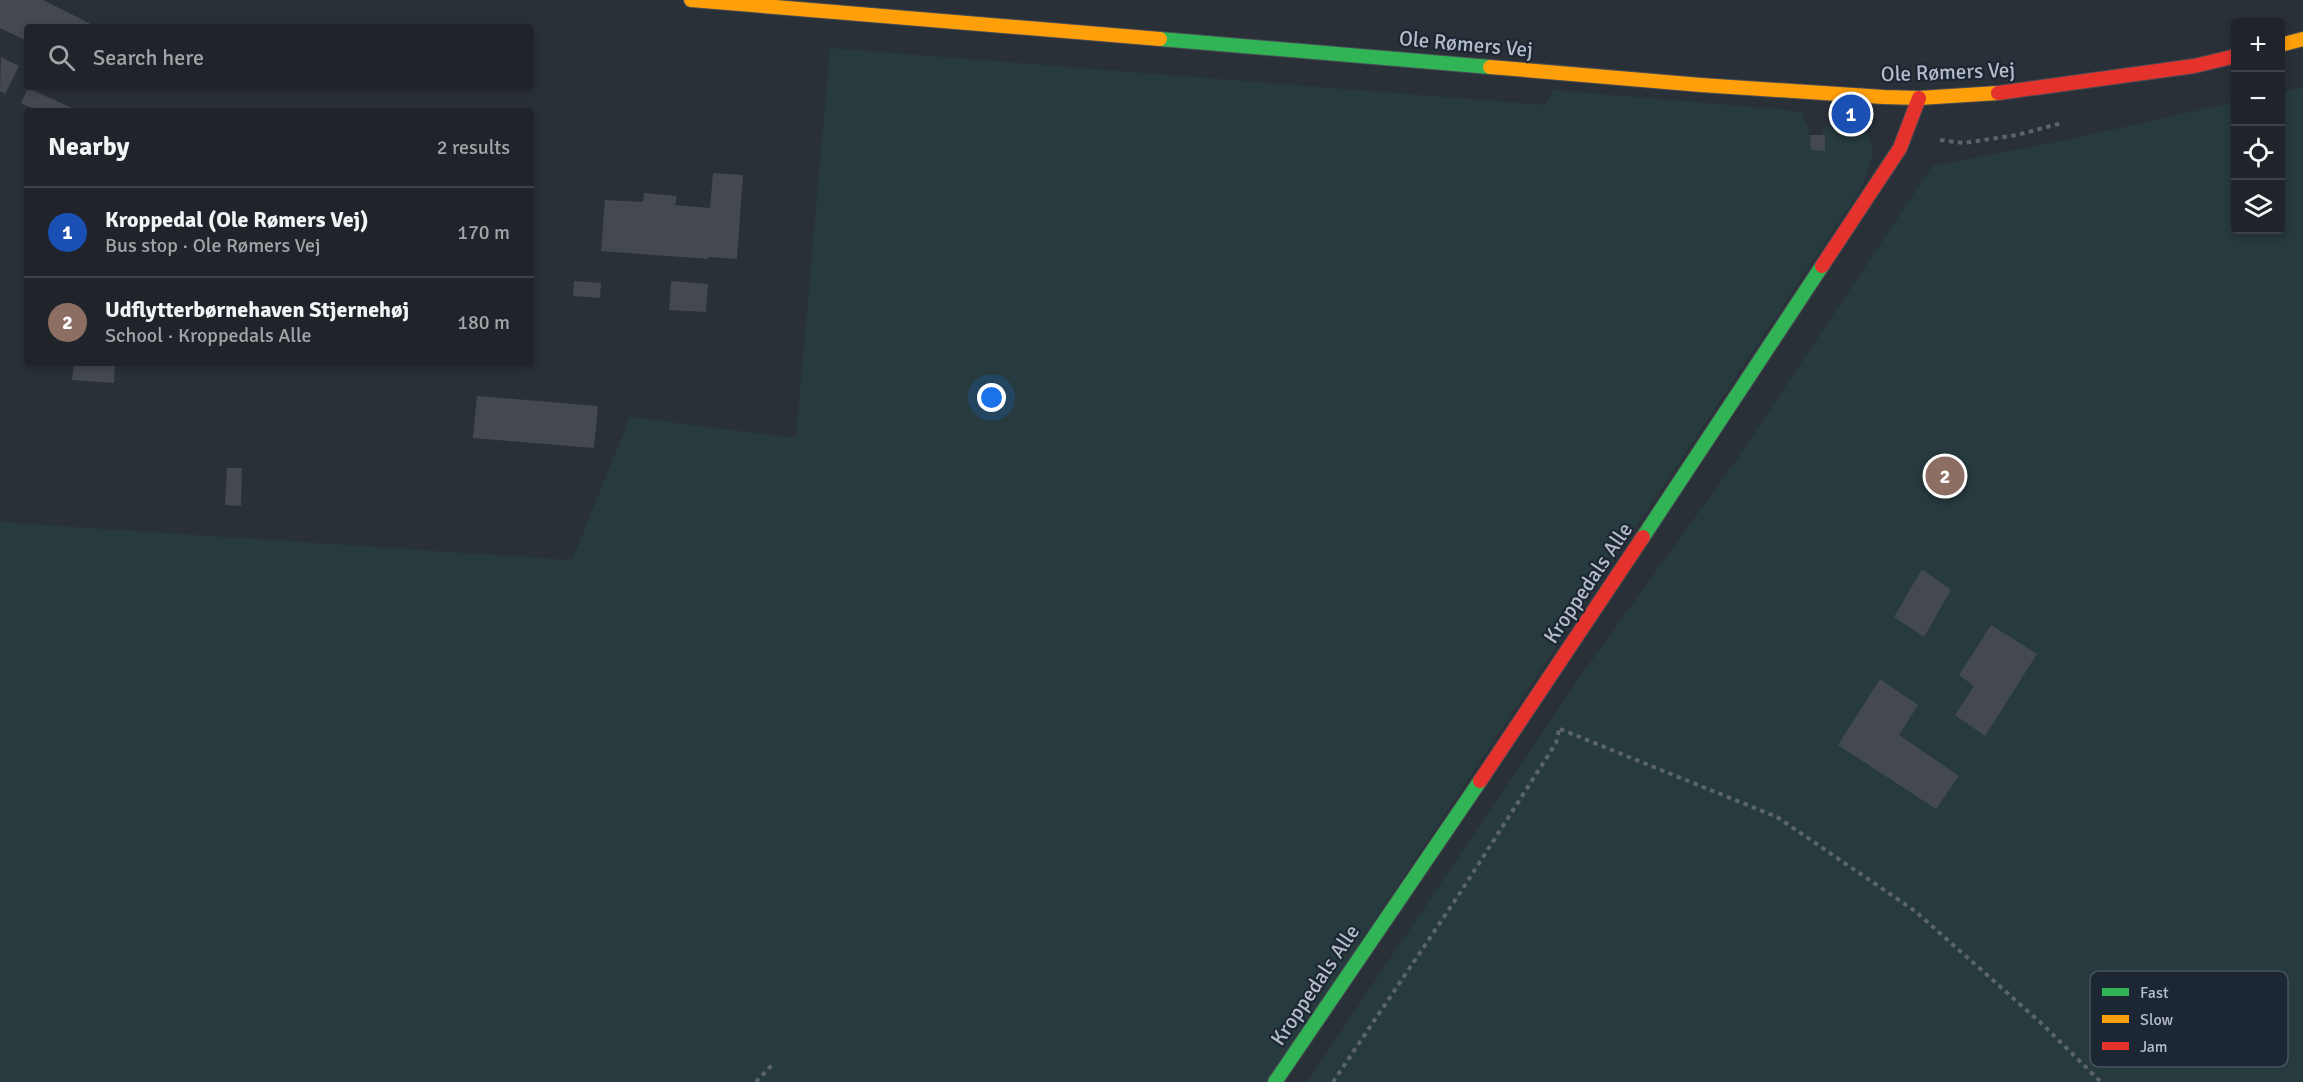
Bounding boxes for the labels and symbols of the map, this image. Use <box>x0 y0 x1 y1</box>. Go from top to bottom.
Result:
street label: Ole Rømers Vej <box>1398 25 1534 63</box>
street label: Ole Rømers Vej <box>1880 57 2016 87</box>
pin: 1 <box>1832 92 1870 136</box>
your location <box>977 383 1006 412</box>
pin: 2 <box>1926 454 1964 498</box>
street label: Kroppedals Alle <box>1538 518 1638 648</box>
street label: Kroppedals Alle <box>1265 920 1365 1050</box>
legend <box>2090 971 2288 1067</box>
text: Fast <box>2140 983 2169 1003</box>
text: Slow <box>2140 1010 2174 1030</box>
text: Jam <box>2140 1037 2168 1057</box>

